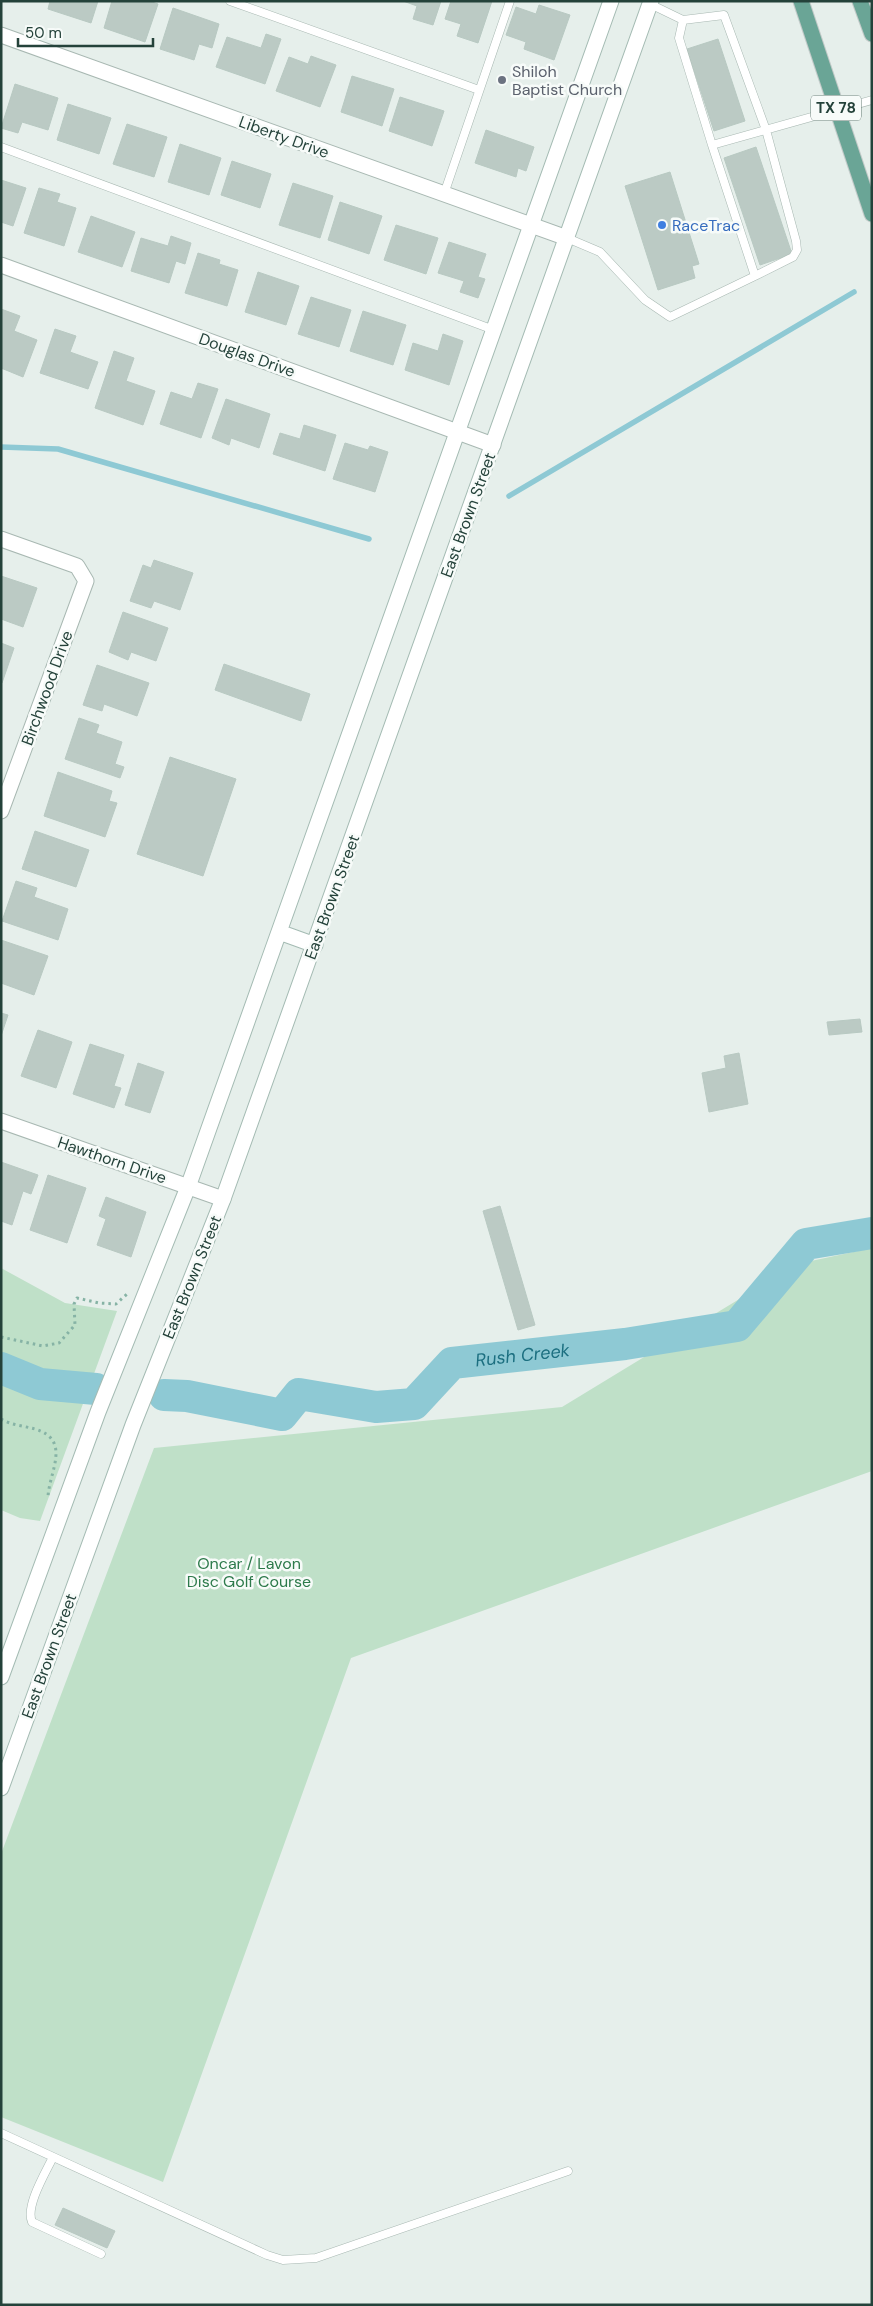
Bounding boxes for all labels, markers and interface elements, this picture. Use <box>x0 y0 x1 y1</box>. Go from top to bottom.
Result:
scale bar <box>18 15 152 47</box>
text: 50 m <box>25 23 62 43</box>
place label: Shiloh Baptist Church <box>512 61 622 100</box>
marker: Shiloh Baptist Church <box>496 74 508 86</box>
road number: TX 78 <box>811 96 861 120</box>
street label: Liberty Drive <box>236 111 332 163</box>
place label: RaceTrac <box>672 215 740 236</box>
marker: RaceTrac <box>656 219 668 231</box>
street label: Douglas Drive <box>196 328 298 382</box>
street label: East Brown Street <box>436 450 500 580</box>
street label: Birchwood Drive <box>17 628 77 748</box>
street label: East Brown Street <box>300 832 364 962</box>
street label: Hawthorn Drive <box>55 1132 169 1188</box>
street label: East Brown Street <box>158 1212 226 1342</box>
water label: Rush Creek <box>474 1338 572 1372</box>
park label: Oncar / Lavon Disc Golf Course <box>187 1553 311 1592</box>
street label: East Brown Street <box>17 1591 81 1721</box>

